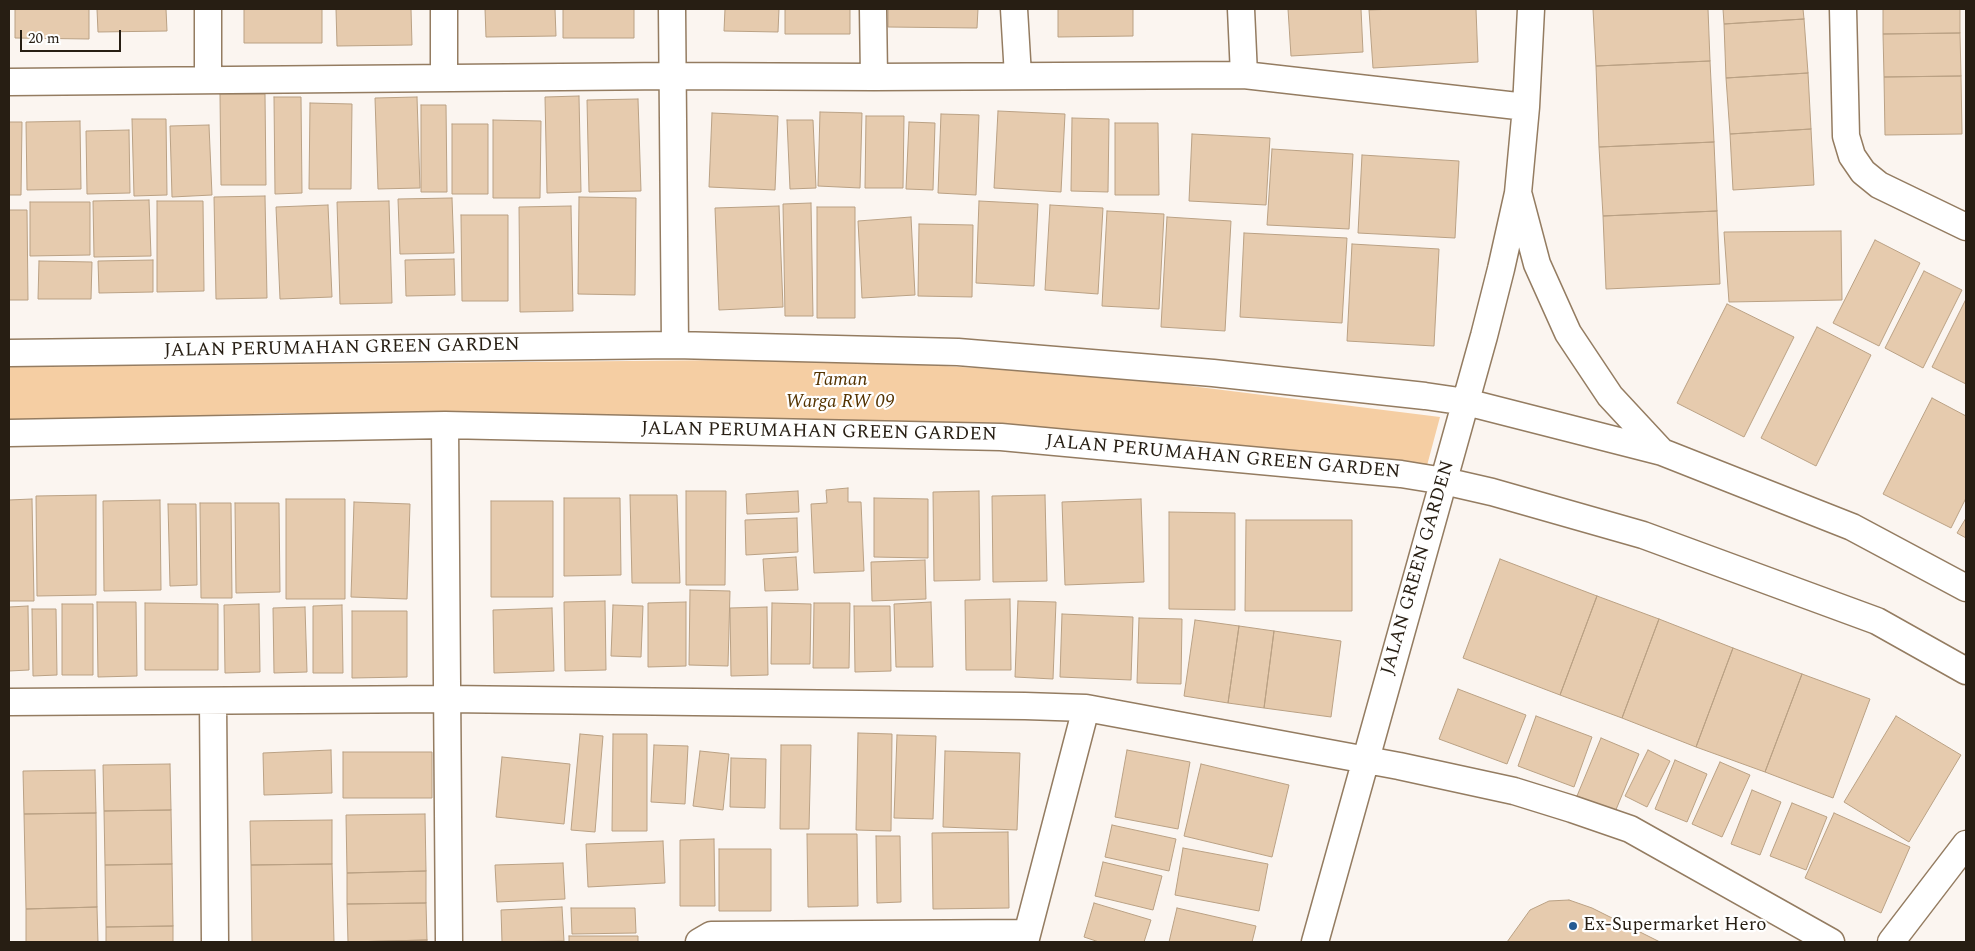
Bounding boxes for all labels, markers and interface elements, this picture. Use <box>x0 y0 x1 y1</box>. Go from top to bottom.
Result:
scale bar <box>22 20 124 52</box>
text: 20 m <box>28 27 60 50</box>
street label: JALAN PERUMAHAN GREEN GARDEN <box>164 334 520 364</box>
park label: Taman Warga RW 09 <box>786 370 894 414</box>
street label: JALAN PERUMAHAN GREEN GARDEN <box>641 418 997 448</box>
street label: JALAN PERUMAHAN GREEN GARDEN <box>1045 431 1401 485</box>
street label: JALAN GREEN GARDEN <box>1377 458 1461 678</box>
place label: Ex-Supermarket Hero <box>1583 915 1766 937</box>
marker: Ex-Supermarket Hero <box>1567 920 1579 932</box>

